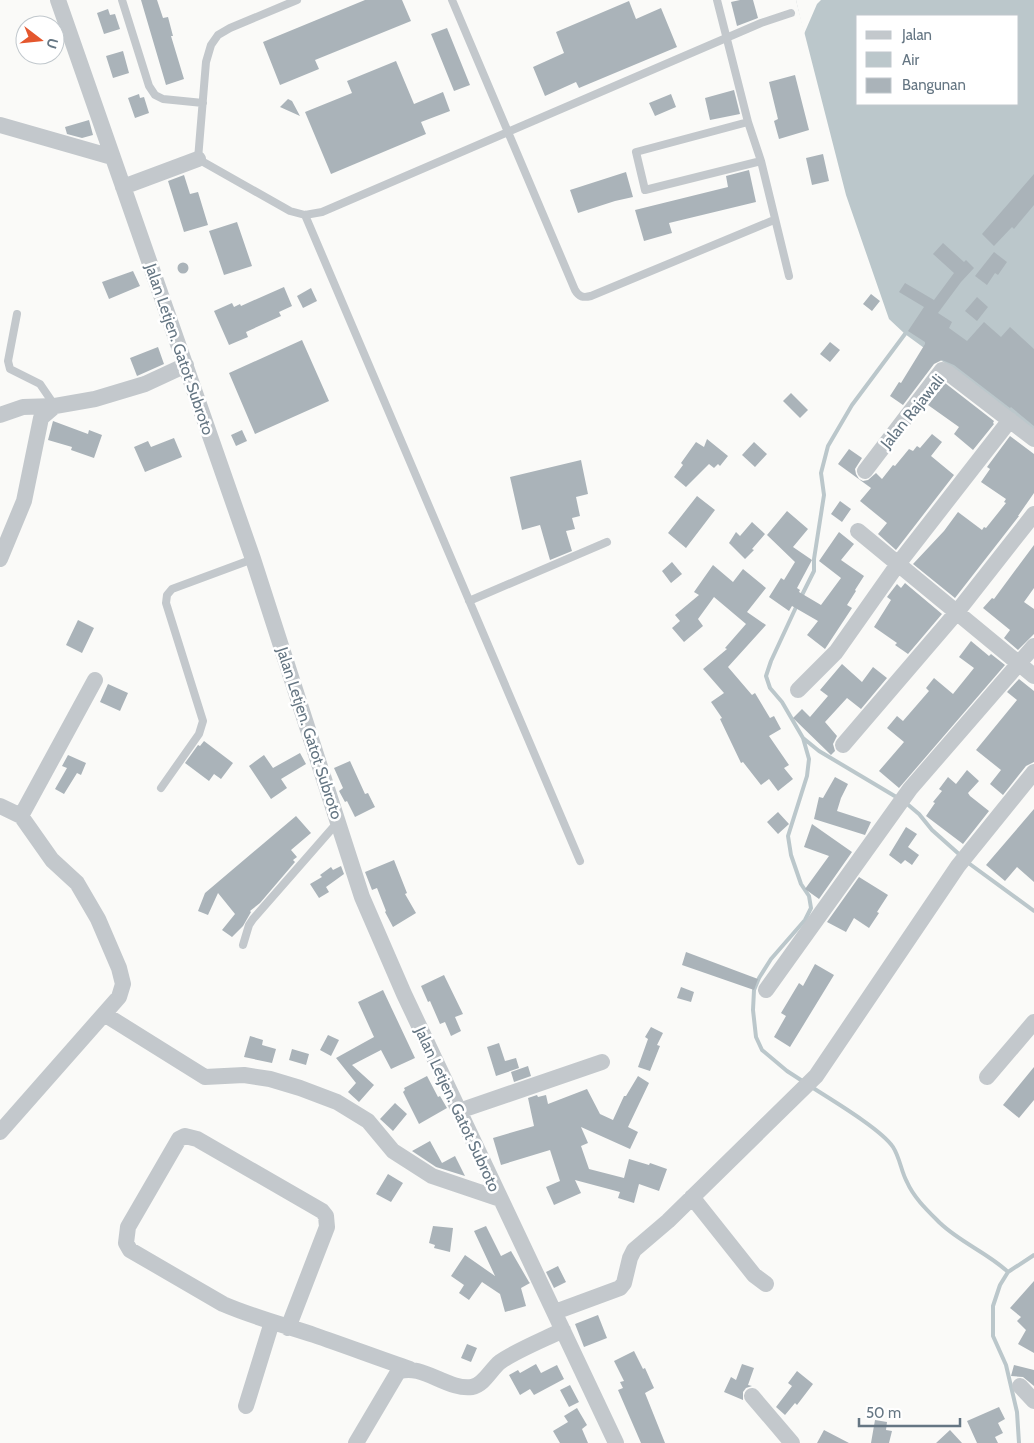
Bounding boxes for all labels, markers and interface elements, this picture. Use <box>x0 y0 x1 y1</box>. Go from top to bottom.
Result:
north arrow <box>15 15 65 65</box>
legend <box>856 15 1019 105</box>
text: Jalan <box>901 26 932 44</box>
text: U <box>42 36 63 51</box>
text: Air <box>902 51 919 69</box>
text: Bangunan <box>902 76 966 94</box>
street label: Jalan Letjen. Gatot Subroto <box>141 260 218 438</box>
street label: Jalan Rajawali <box>876 370 948 453</box>
street label: Jalan Letjen. Gatot Subroto <box>272 644 346 822</box>
street label: Jalan Letjen. Gatot Subroto <box>410 1023 504 1195</box>
scale bar <box>859 1396 960 1428</box>
text: 50 m <box>866 1404 901 1422</box>

